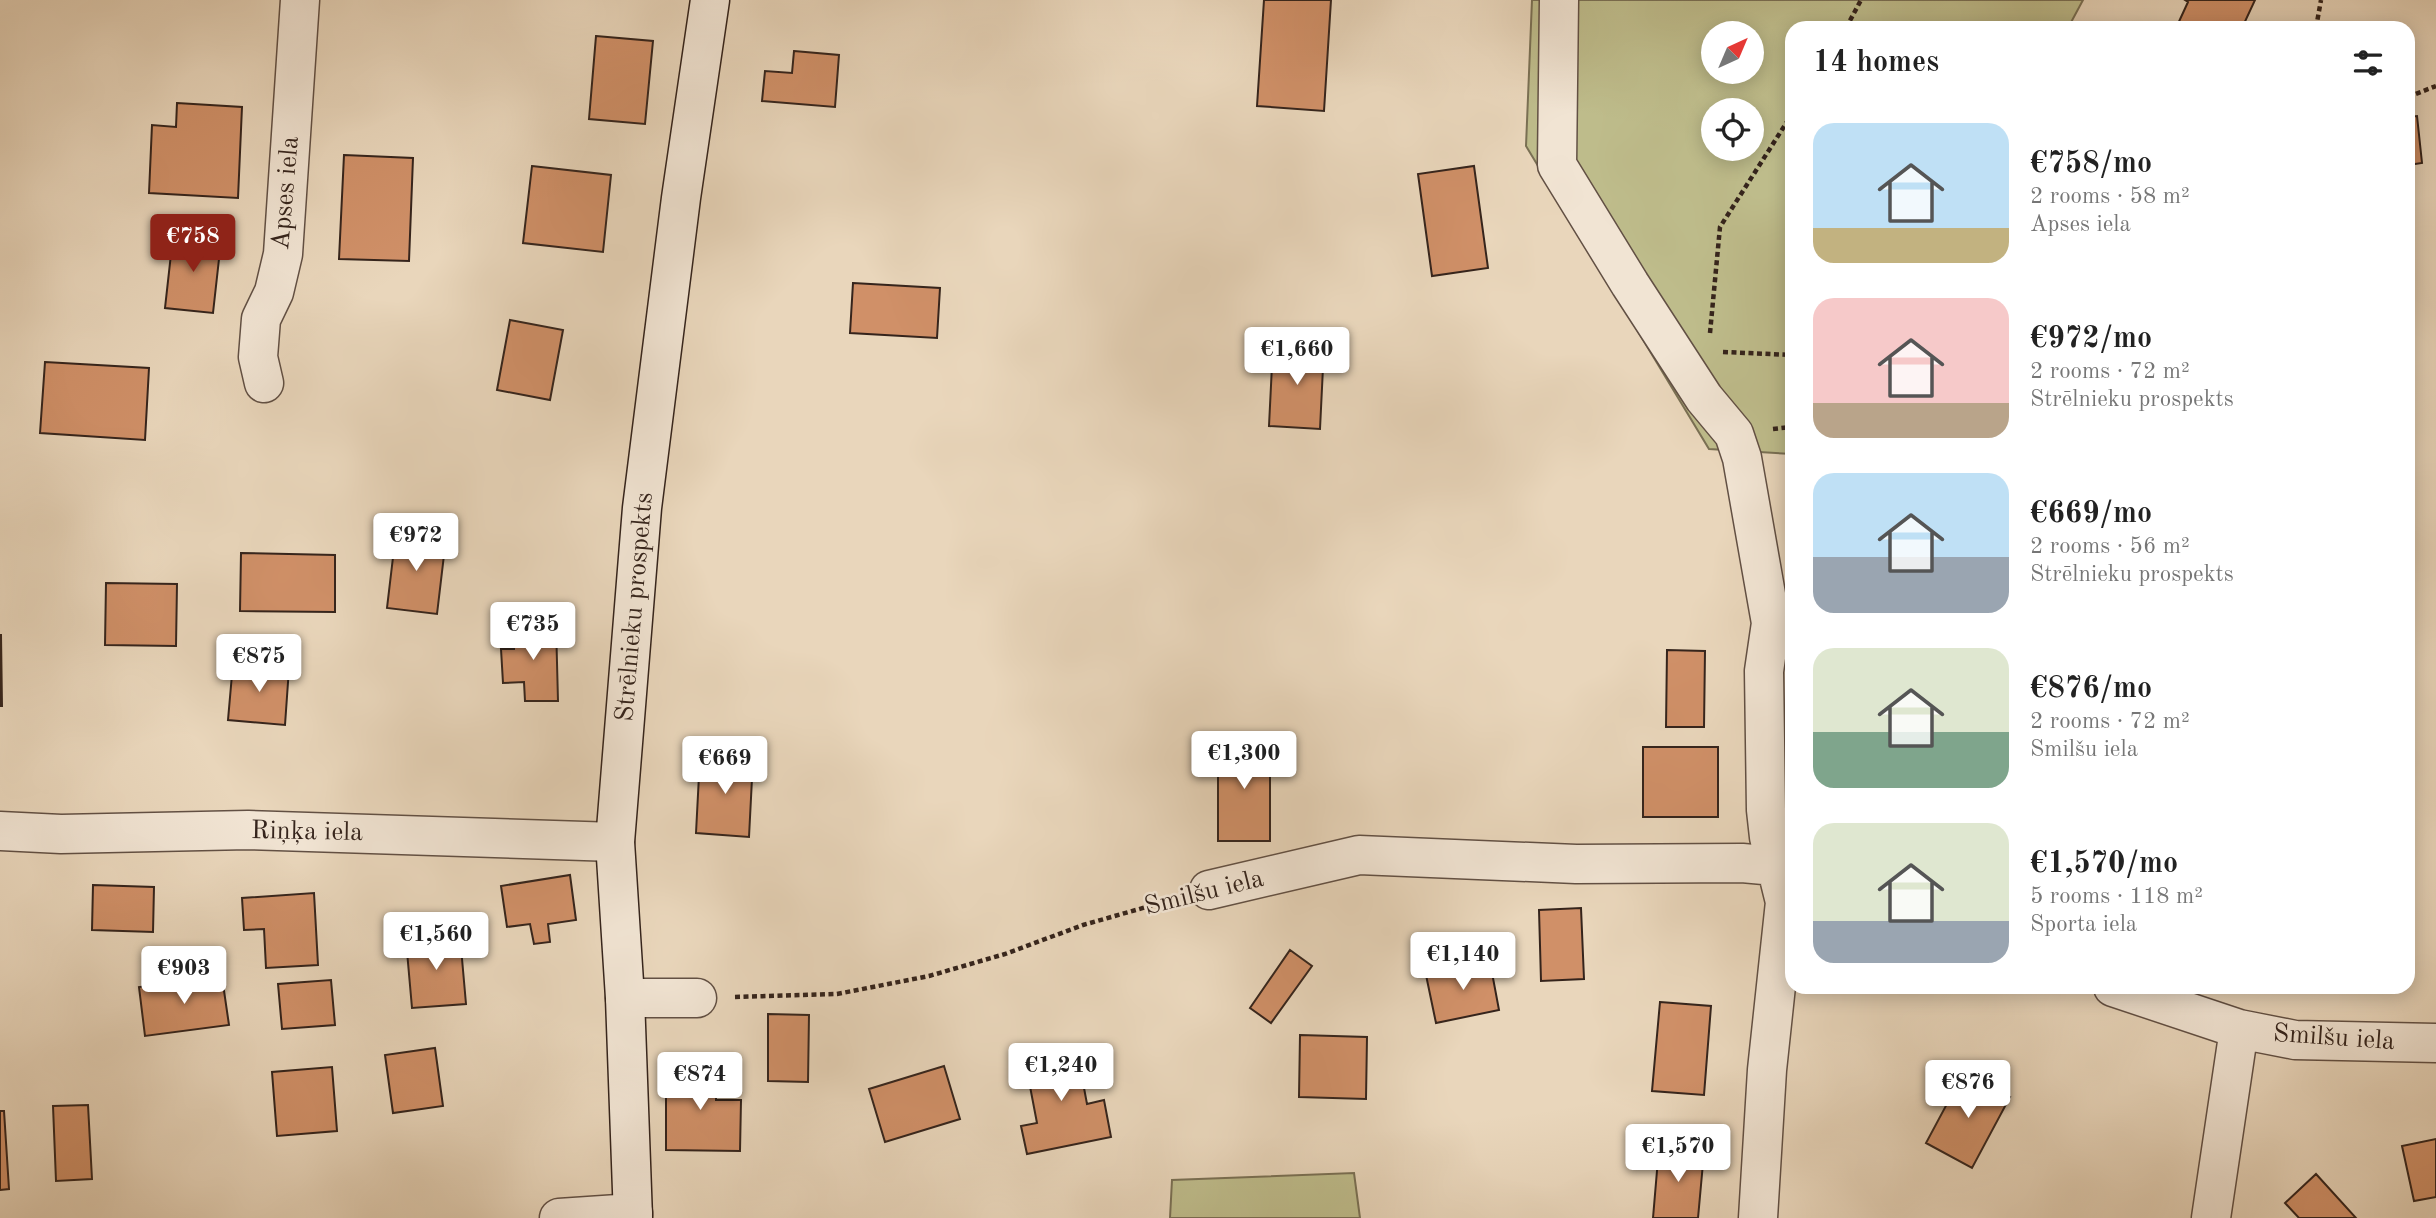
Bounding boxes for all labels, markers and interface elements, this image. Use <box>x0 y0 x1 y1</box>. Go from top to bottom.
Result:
north arrow <box>1701 21 1764 84</box>
map controls <box>1701 21 1764 161</box>
icon: filters <box>2349 44 2387 82</box>
text: 14 homes <box>1813 48 1939 78</box>
button: locate <box>1701 98 1764 161</box>
street label: Apses iela <box>268 135 304 251</box>
text: €758/mo <box>2030 149 2152 179</box>
icon: home <box>1869 151 1953 235</box>
text: 2 rooms · 58 m² <box>2030 185 2190 208</box>
text: Apses iela <box>2030 213 2131 236</box>
pin: €758 <box>152 215 234 274</box>
text: €758 <box>166 225 220 248</box>
text: €972/mo <box>2030 324 2152 354</box>
icon: home <box>1869 326 1953 410</box>
pin: €1,660 <box>1240 328 1354 387</box>
text: €1,660 <box>1260 338 1334 361</box>
text: 2 rooms · 72 m² <box>2030 360 2190 383</box>
text: Strēlnieku prospekts <box>2030 388 2234 411</box>
street label: Strēlnieku prospekts <box>612 491 658 723</box>
text: €669/mo <box>2030 499 2152 529</box>
icon: home <box>1869 501 1953 585</box>
pin: €972 <box>375 514 457 573</box>
text: €972 <box>389 524 443 547</box>
text: 2 rooms · 56 m² <box>2030 535 2190 558</box>
text: Strēlnieku prospekts <box>2030 563 2234 586</box>
pin: €735 <box>492 602 574 662</box>
text: €735 <box>506 613 560 636</box>
pin: €875 <box>218 634 300 694</box>
text: €875 <box>232 645 286 668</box>
text: €876/mo <box>2030 674 2152 704</box>
icon: home <box>1869 676 1953 760</box>
text: 2 rooms · 72 m² <box>2030 710 2190 733</box>
pin: €1,300 <box>1187 732 1301 791</box>
pin: €669 <box>684 736 766 796</box>
text: Smilšu iela <box>2030 738 2138 761</box>
text: €1,300 <box>1207 742 1281 765</box>
text: €669 <box>698 747 752 770</box>
street label: Riņķa iela <box>251 818 363 847</box>
text: €1,570/mo <box>2030 849 2178 879</box>
icon: home <box>1869 851 1953 935</box>
street label: Smilšu iela <box>1142 866 1267 920</box>
text: 5 rooms · 118 m² <box>2030 885 2203 908</box>
pin: €1,560 <box>379 912 493 972</box>
text: Sporta iela <box>2030 913 2137 936</box>
text: €1,560 <box>399 923 473 946</box>
pin: €1,140 <box>1406 932 1520 992</box>
text: €1,140 <box>1426 943 1500 966</box>
pin: €903 <box>143 946 225 1006</box>
text: €903 <box>157 957 211 980</box>
street label: Smilšu iela <box>2272 1021 2396 1055</box>
pin: €1,240 <box>1004 1044 1118 1103</box>
pin: €874 <box>659 1052 741 1112</box>
text: €1,240 <box>1024 1054 1098 1077</box>
pin: €876 <box>1927 1060 2009 1120</box>
text: €874 <box>673 1063 727 1086</box>
text: €876 <box>1941 1071 1995 1094</box>
pin: €1,570 <box>1621 1124 1735 1184</box>
text: €1,570 <box>1641 1135 1715 1158</box>

